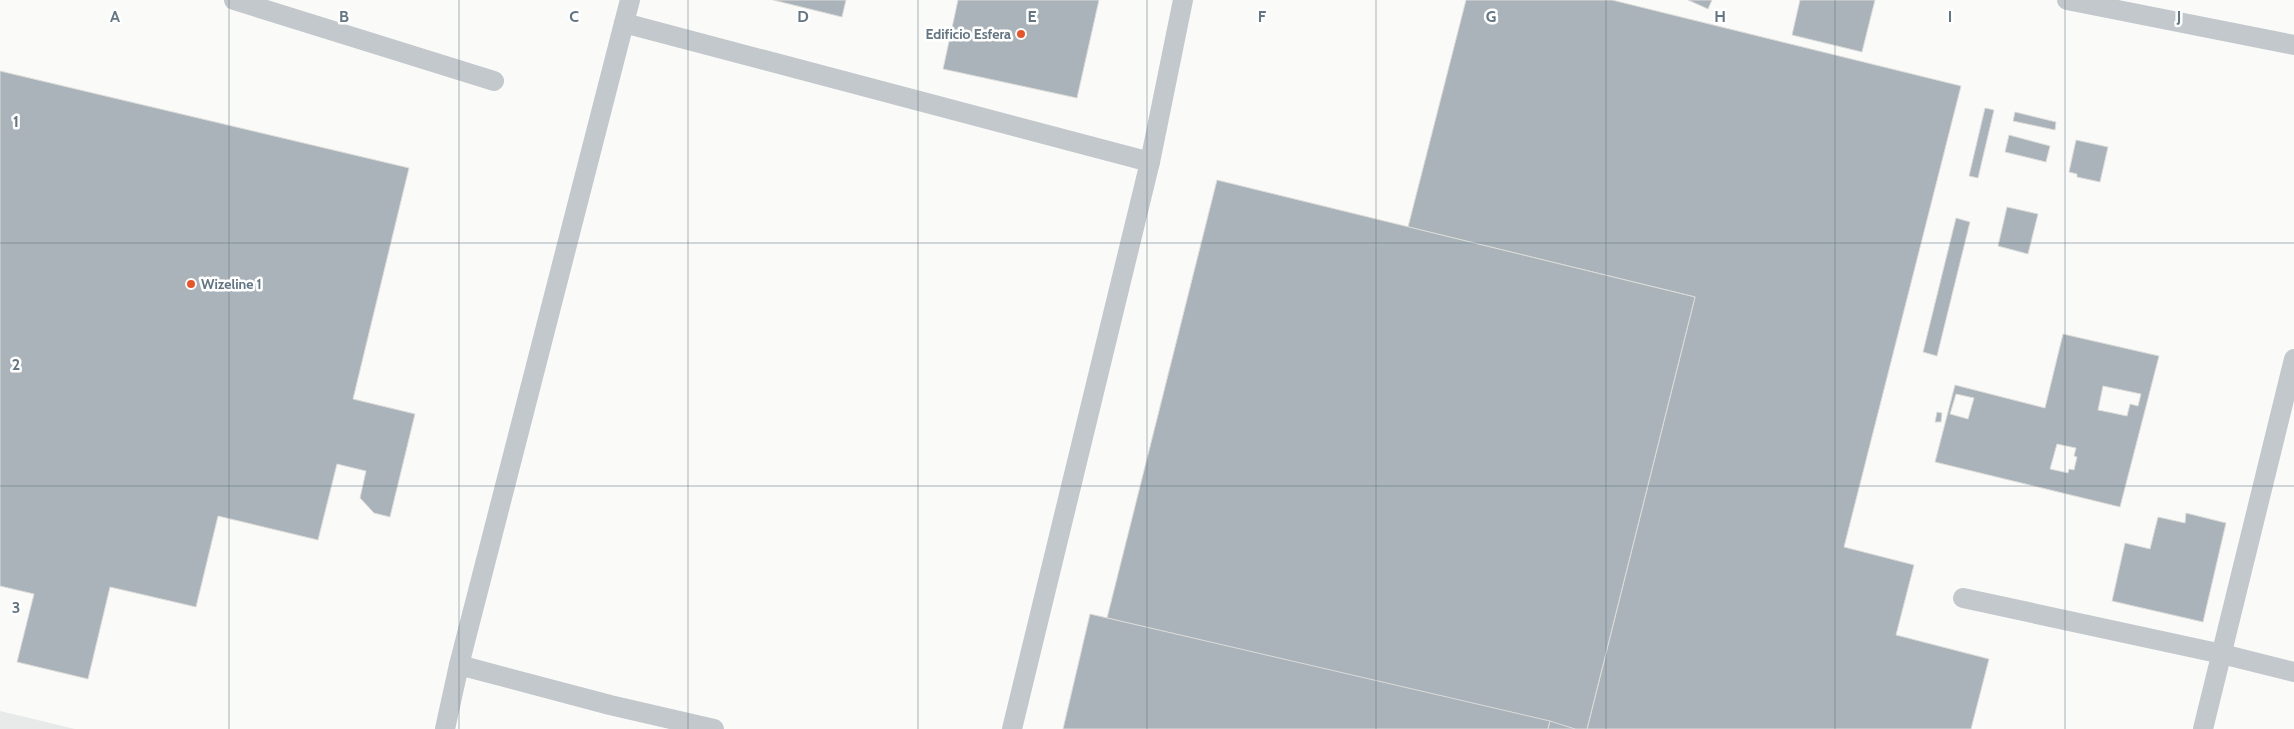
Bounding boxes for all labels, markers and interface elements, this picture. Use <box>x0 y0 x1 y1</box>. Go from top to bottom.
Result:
text: A <box>110 7 120 26</box>
text: B <box>339 7 349 26</box>
text: C <box>569 7 579 26</box>
text: D <box>797 7 809 26</box>
text: E <box>1027 7 1037 26</box>
text: F <box>1258 7 1267 26</box>
text: G <box>1486 7 1496 26</box>
text: H <box>1714 7 1726 26</box>
text: I <box>1948 7 1952 26</box>
text: J <box>2176 7 2181 26</box>
place label: Edificio Esfera <box>925 25 1011 43</box>
marker: Edificio Esfera <box>1015 28 1027 40</box>
text: 1 <box>13 112 19 131</box>
place label: Wizeline 1 <box>201 275 262 293</box>
marker: Wizeline 1 <box>185 278 197 290</box>
text: 2 <box>12 355 20 374</box>
text: 3 <box>12 598 20 617</box>

